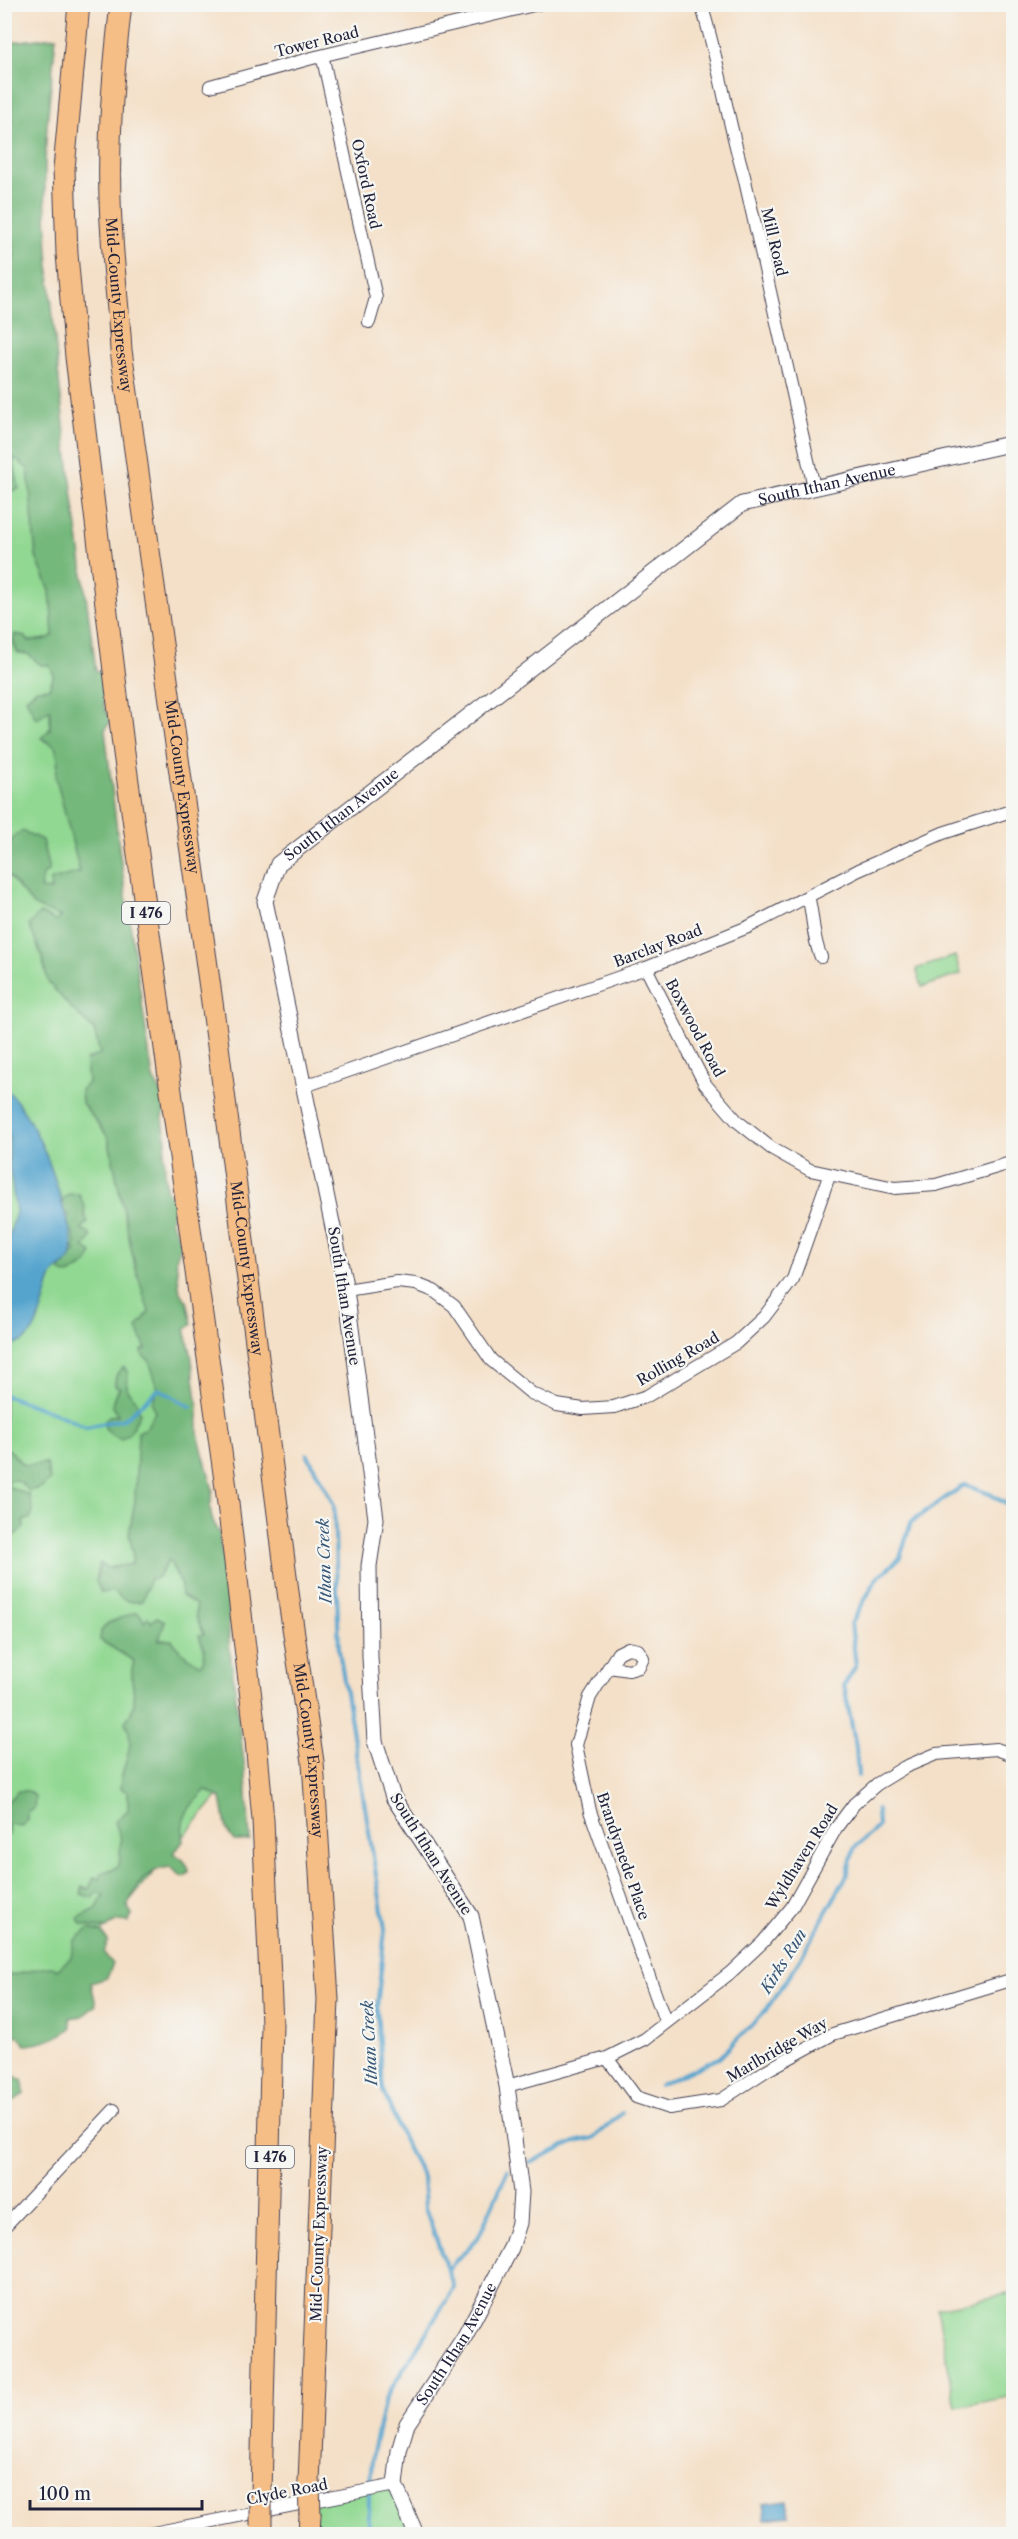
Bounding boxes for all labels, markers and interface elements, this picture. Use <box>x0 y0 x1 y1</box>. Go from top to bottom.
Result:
street label: Tower Road <box>273 22 361 61</box>
street label: Oxford Road <box>348 137 385 231</box>
street label: Mill Road <box>757 206 792 278</box>
street label: Mid-County Expressway <box>102 217 137 395</box>
street label: South Ithan Avenue <box>756 460 897 509</box>
street label: Mid-County Expressway <box>161 698 204 876</box>
street label: South Ithan Avenue <box>280 764 402 865</box>
road number: I 476 <box>122 902 170 924</box>
street label: Barclay Road <box>611 920 705 971</box>
street label: Boxwood Road <box>662 975 729 1080</box>
street label: Mid-County Expressway <box>226 1180 268 1358</box>
street label: South Ithan Avenue <box>324 1225 365 1367</box>
street label: Rolling Road <box>633 1327 722 1390</box>
water label: Ithan Creek <box>312 1517 336 1606</box>
street label: Mid-County Expressway <box>289 1662 328 1839</box>
street label: South Ithan Avenue <box>386 1789 477 1918</box>
street label: Brandymede Place <box>593 1789 654 1922</box>
street label: Wyldhaven Road <box>761 1800 842 1914</box>
water label: Kirks Run <box>754 1925 811 1999</box>
water label: Ithan Creek <box>357 1999 381 2088</box>
street label: Marlbridge Way <box>723 2013 831 2086</box>
street label: Mid-County Expressway <box>306 2145 331 2322</box>
road number: I 476 <box>246 2146 294 2168</box>
street label: South Ithan Avenue <box>412 2279 500 2409</box>
scale bar <box>30 2473 202 2511</box>
street label: Clyde Road <box>245 2474 329 2509</box>
text: 100 m <box>39 2483 91 2505</box>

